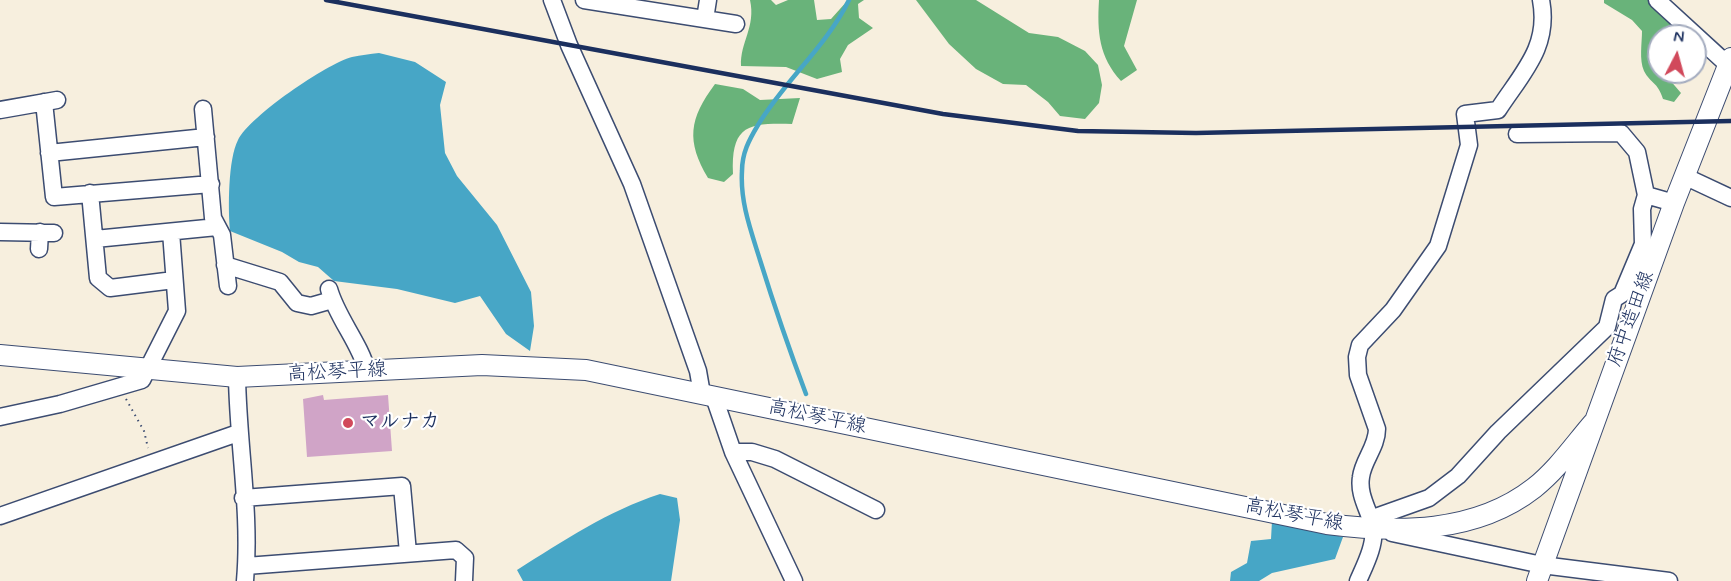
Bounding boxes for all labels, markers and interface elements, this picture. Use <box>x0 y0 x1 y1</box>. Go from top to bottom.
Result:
north arrow <box>1647 24 1707 84</box>
text: N <box>1672 27 1685 49</box>
street label: 府中造田線 <box>1604 268 1660 370</box>
street label: 高松琴平線 <box>286 358 388 388</box>
street label: 高松琴平線 <box>766 396 868 440</box>
place label: マルナカ <box>360 411 440 435</box>
marker: マルナカ <box>341 416 355 430</box>
street label: 高松琴平線 <box>1243 495 1345 537</box>

